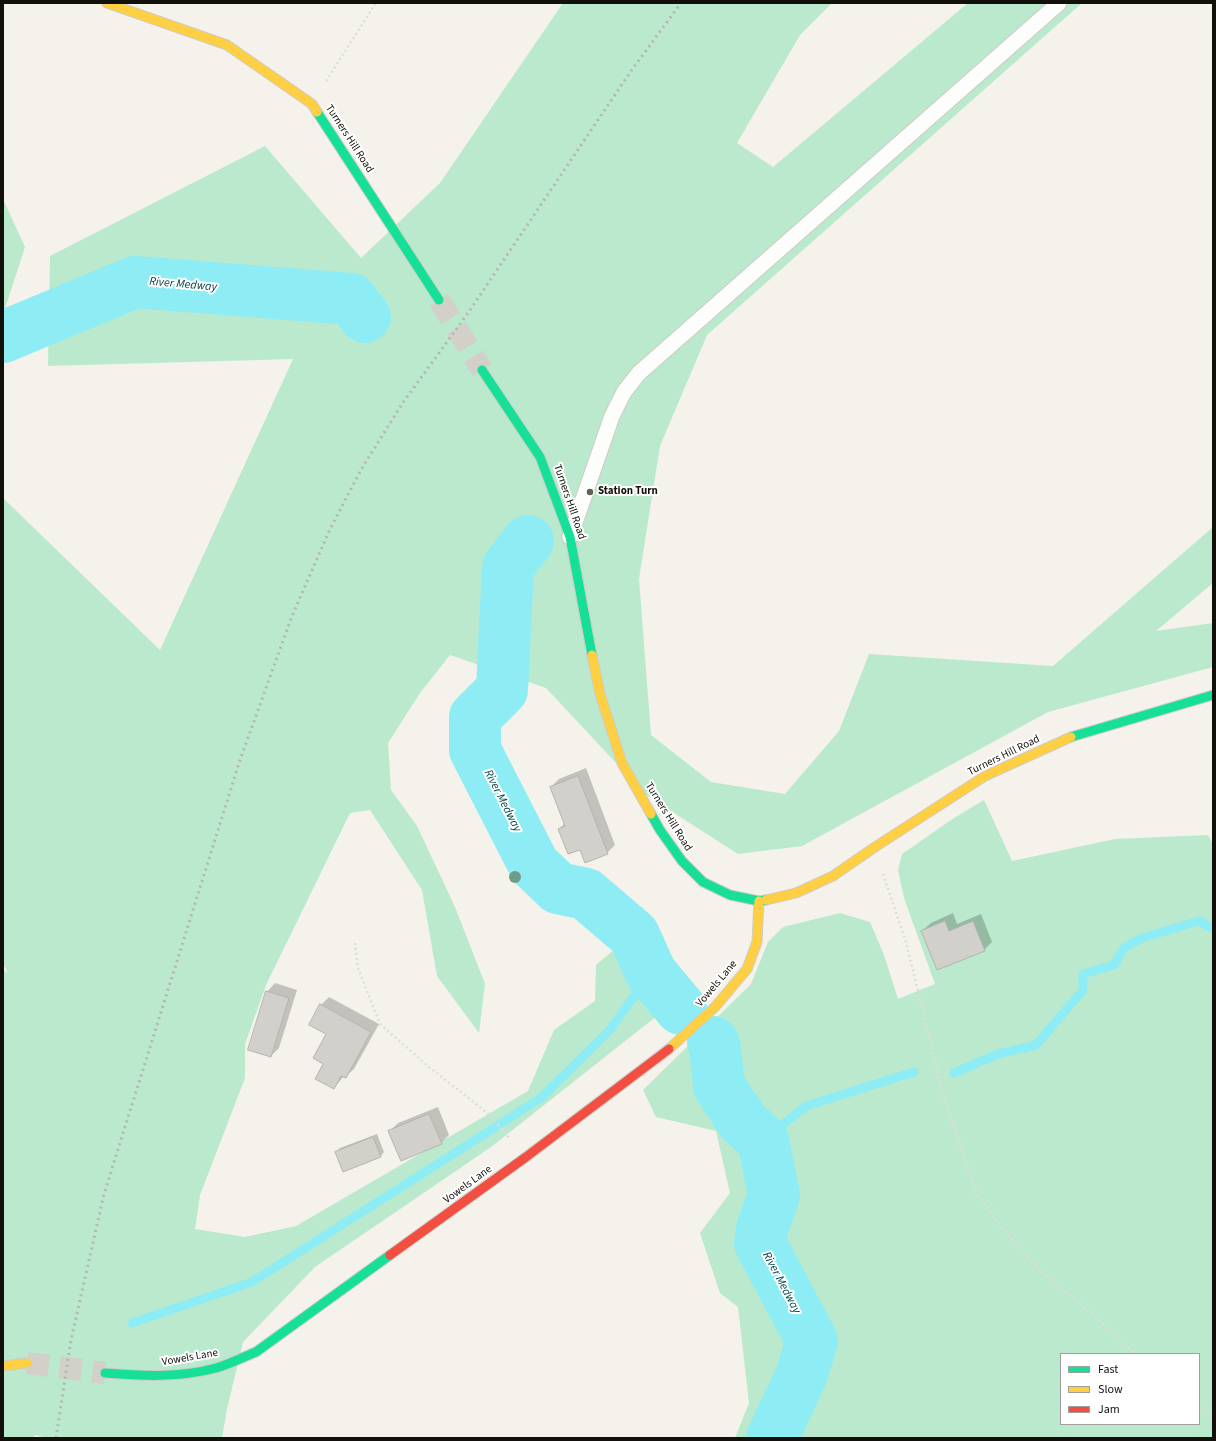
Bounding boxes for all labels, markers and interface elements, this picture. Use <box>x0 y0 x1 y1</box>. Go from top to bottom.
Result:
street label: Turners Hill Road <box>322 102 376 176</box>
water label: River Medway <box>149 275 217 295</box>
street label: Turners Hill Road <box>550 463 588 541</box>
place label: Station Turn <box>598 485 658 499</box>
marker: Station Turn <box>585 487 595 497</box>
street label: Turners Hill Road <box>966 733 1042 779</box>
water label: River Medway <box>480 767 524 835</box>
street label: Turners Hill Road <box>642 780 694 854</box>
street label: Vowels Lane <box>694 958 740 1010</box>
street label: Vowels Lane <box>441 1163 495 1207</box>
water label: River Medway <box>759 1250 803 1316</box>
street label: Vowels Lane <box>161 1347 219 1369</box>
legend <box>1060 1353 1200 1425</box>
text: Fast <box>1098 1361 1118 1378</box>
text: Slow <box>1098 1381 1123 1398</box>
text: Jam <box>1098 1401 1120 1418</box>

